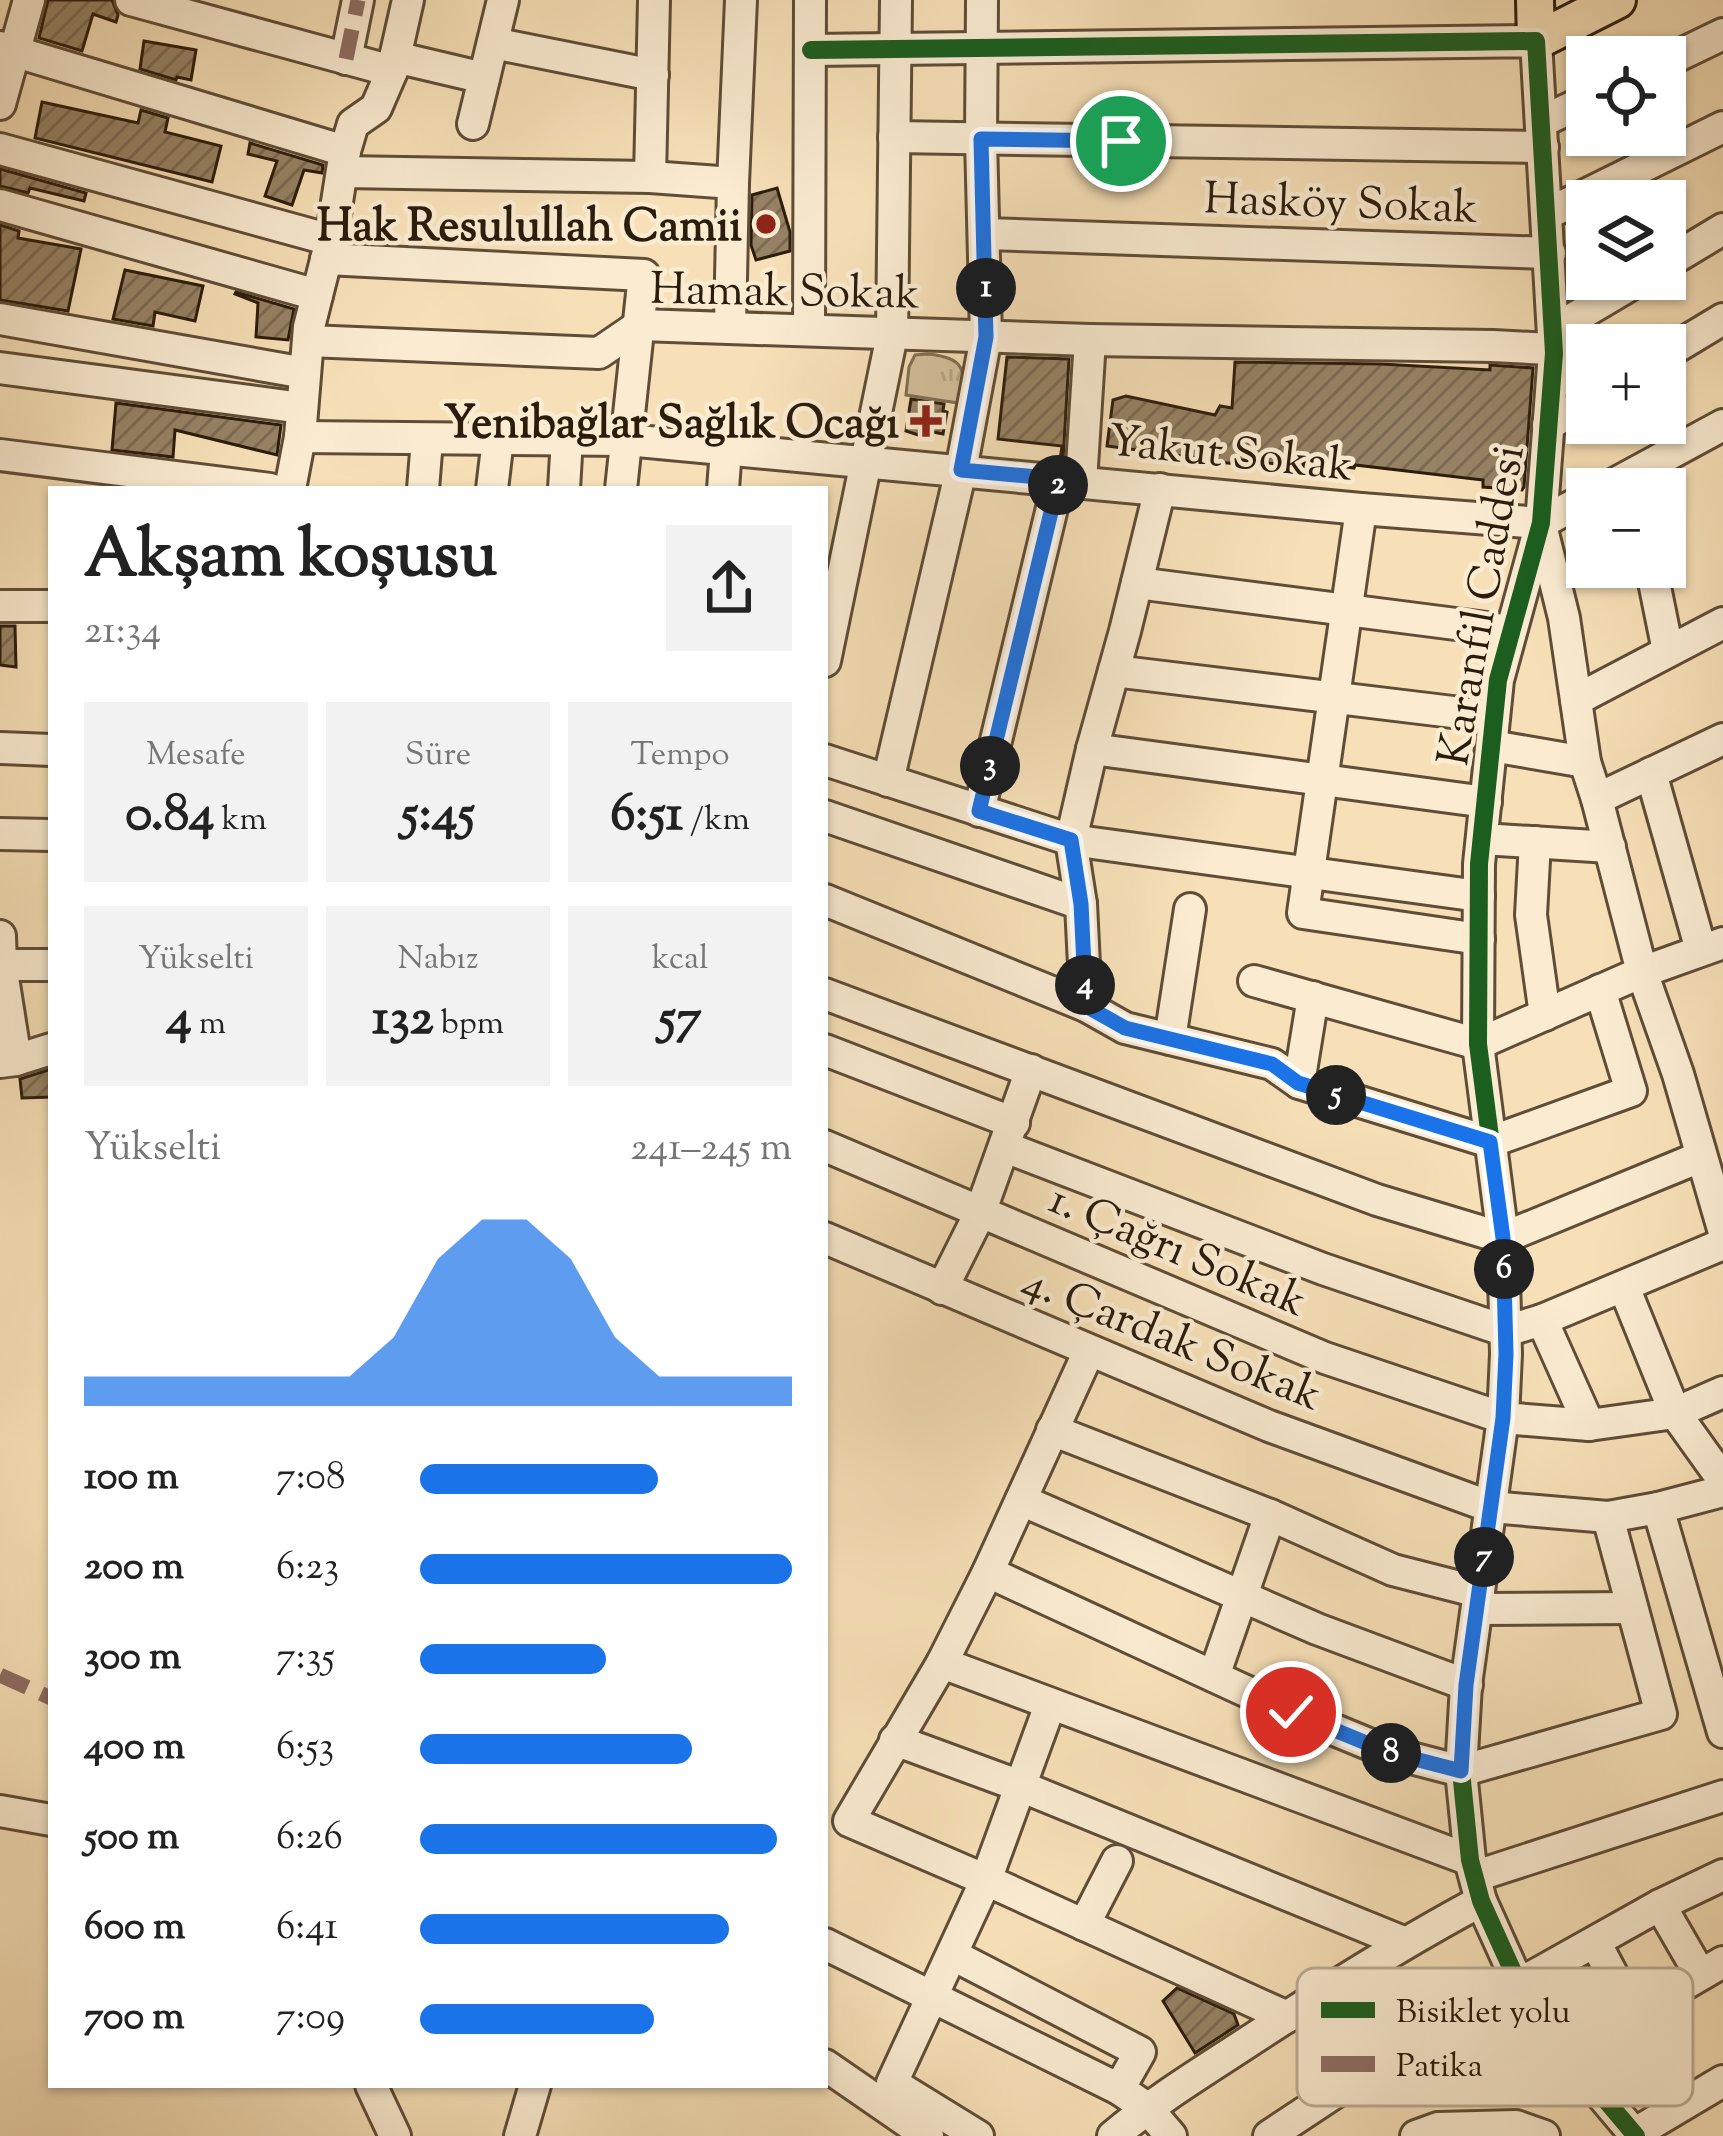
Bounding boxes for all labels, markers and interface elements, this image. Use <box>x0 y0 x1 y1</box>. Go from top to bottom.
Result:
map controls <box>1566 36 1686 588</box>
button: locate <box>1566 36 1686 156</box>
pin <box>1070 90 1172 192</box>
icon: arrive <box>1088 108 1154 174</box>
street label: Hasköy Sokak <box>1203 169 1479 244</box>
button: layers <box>1566 180 1686 300</box>
place label: Hak Resulullah Camii <box>317 197 742 262</box>
marker: Hak Resulullah Camii <box>753 211 779 237</box>
pin: 1 <box>956 258 1016 318</box>
street label: Hamak Sokak <box>650 260 920 329</box>
text: 1 <box>980 264 992 312</box>
button: + <box>1566 324 1686 444</box>
place label: Yenibağlar Sağlık Ocağı <box>444 394 899 459</box>
marker: Yenibağlar Sağlık Ocağı <box>910 405 942 437</box>
street label: Yakut Sokak <box>1105 411 1356 502</box>
street label: Karanfil Caddesi <box>1424 441 1545 771</box>
pin: 2 <box>1028 455 1088 515</box>
text: 2 <box>1050 461 1066 509</box>
button: − <box>1566 468 1686 588</box>
text: Akşam koşusu <box>84 512 497 607</box>
button: share <box>666 525 792 651</box>
text: 21:34 <box>84 605 161 661</box>
text: Mesafe <box>146 732 246 780</box>
text: Süre <box>405 732 471 780</box>
text: Tempo <box>631 732 730 780</box>
pin: 3 <box>960 736 1020 796</box>
text: 3 <box>983 742 997 790</box>
text: 0.84 <box>125 780 214 853</box>
text: 5:45 <box>401 780 475 853</box>
text: 6:51 <box>610 780 683 853</box>
text: km <box>214 797 267 845</box>
text: /km <box>683 797 750 845</box>
text: Yükselti <box>138 936 254 984</box>
text: Nabız <box>398 936 478 984</box>
text: kcal <box>652 936 708 984</box>
pin: 4 <box>1055 955 1115 1015</box>
text: 4 <box>1077 961 1093 1009</box>
text: 4 <box>166 984 192 1057</box>
text: 132 <box>372 984 434 1057</box>
text: 57 <box>659 984 702 1057</box>
text: m <box>192 1001 226 1049</box>
text: bpm <box>434 1001 504 1049</box>
pin: 5 <box>1306 1065 1366 1125</box>
text: 5 <box>1330 1071 1342 1119</box>
text: Yükselti <box>84 1122 221 1178</box>
text: 241–245 m <box>630 1122 792 1178</box>
street label: 1. Çağrı Sokak <box>1038 1170 1316 1337</box>
pin: 6 <box>1474 1239 1534 1299</box>
text: 6 <box>1496 1245 1512 1293</box>
street label: 4. Çardak Sokak <box>1012 1251 1330 1431</box>
text: 100 m <box>84 1451 179 1507</box>
text: 7:08 <box>276 1451 345 1507</box>
pin: 7 <box>1454 1527 1514 1587</box>
text: 7 <box>1476 1533 1492 1581</box>
text: 200 m <box>84 1541 184 1597</box>
text: 6:23 <box>276 1541 339 1597</box>
text: 300 m <box>84 1631 181 1687</box>
text: 7:35 <box>276 1631 335 1687</box>
pin <box>1240 1661 1342 1763</box>
icon: check <box>1258 1679 1324 1745</box>
text: 400 m <box>84 1721 185 1777</box>
text: 6:53 <box>276 1721 334 1777</box>
pin: 8 <box>1361 1723 1421 1783</box>
text: 8 <box>1383 1729 1399 1777</box>
text: 500 m <box>84 1811 179 1867</box>
text: 6:26 <box>276 1811 343 1867</box>
text: 600 m <box>84 1901 185 1957</box>
text: 6:41 <box>276 1901 338 1957</box>
legend <box>1297 1968 1693 2106</box>
text: Bisiklet yolu <box>1396 1990 1570 2038</box>
text: 700 m <box>84 1991 185 2047</box>
text: 7:09 <box>276 1991 345 2047</box>
text: Patika <box>1396 2044 1483 2092</box>

